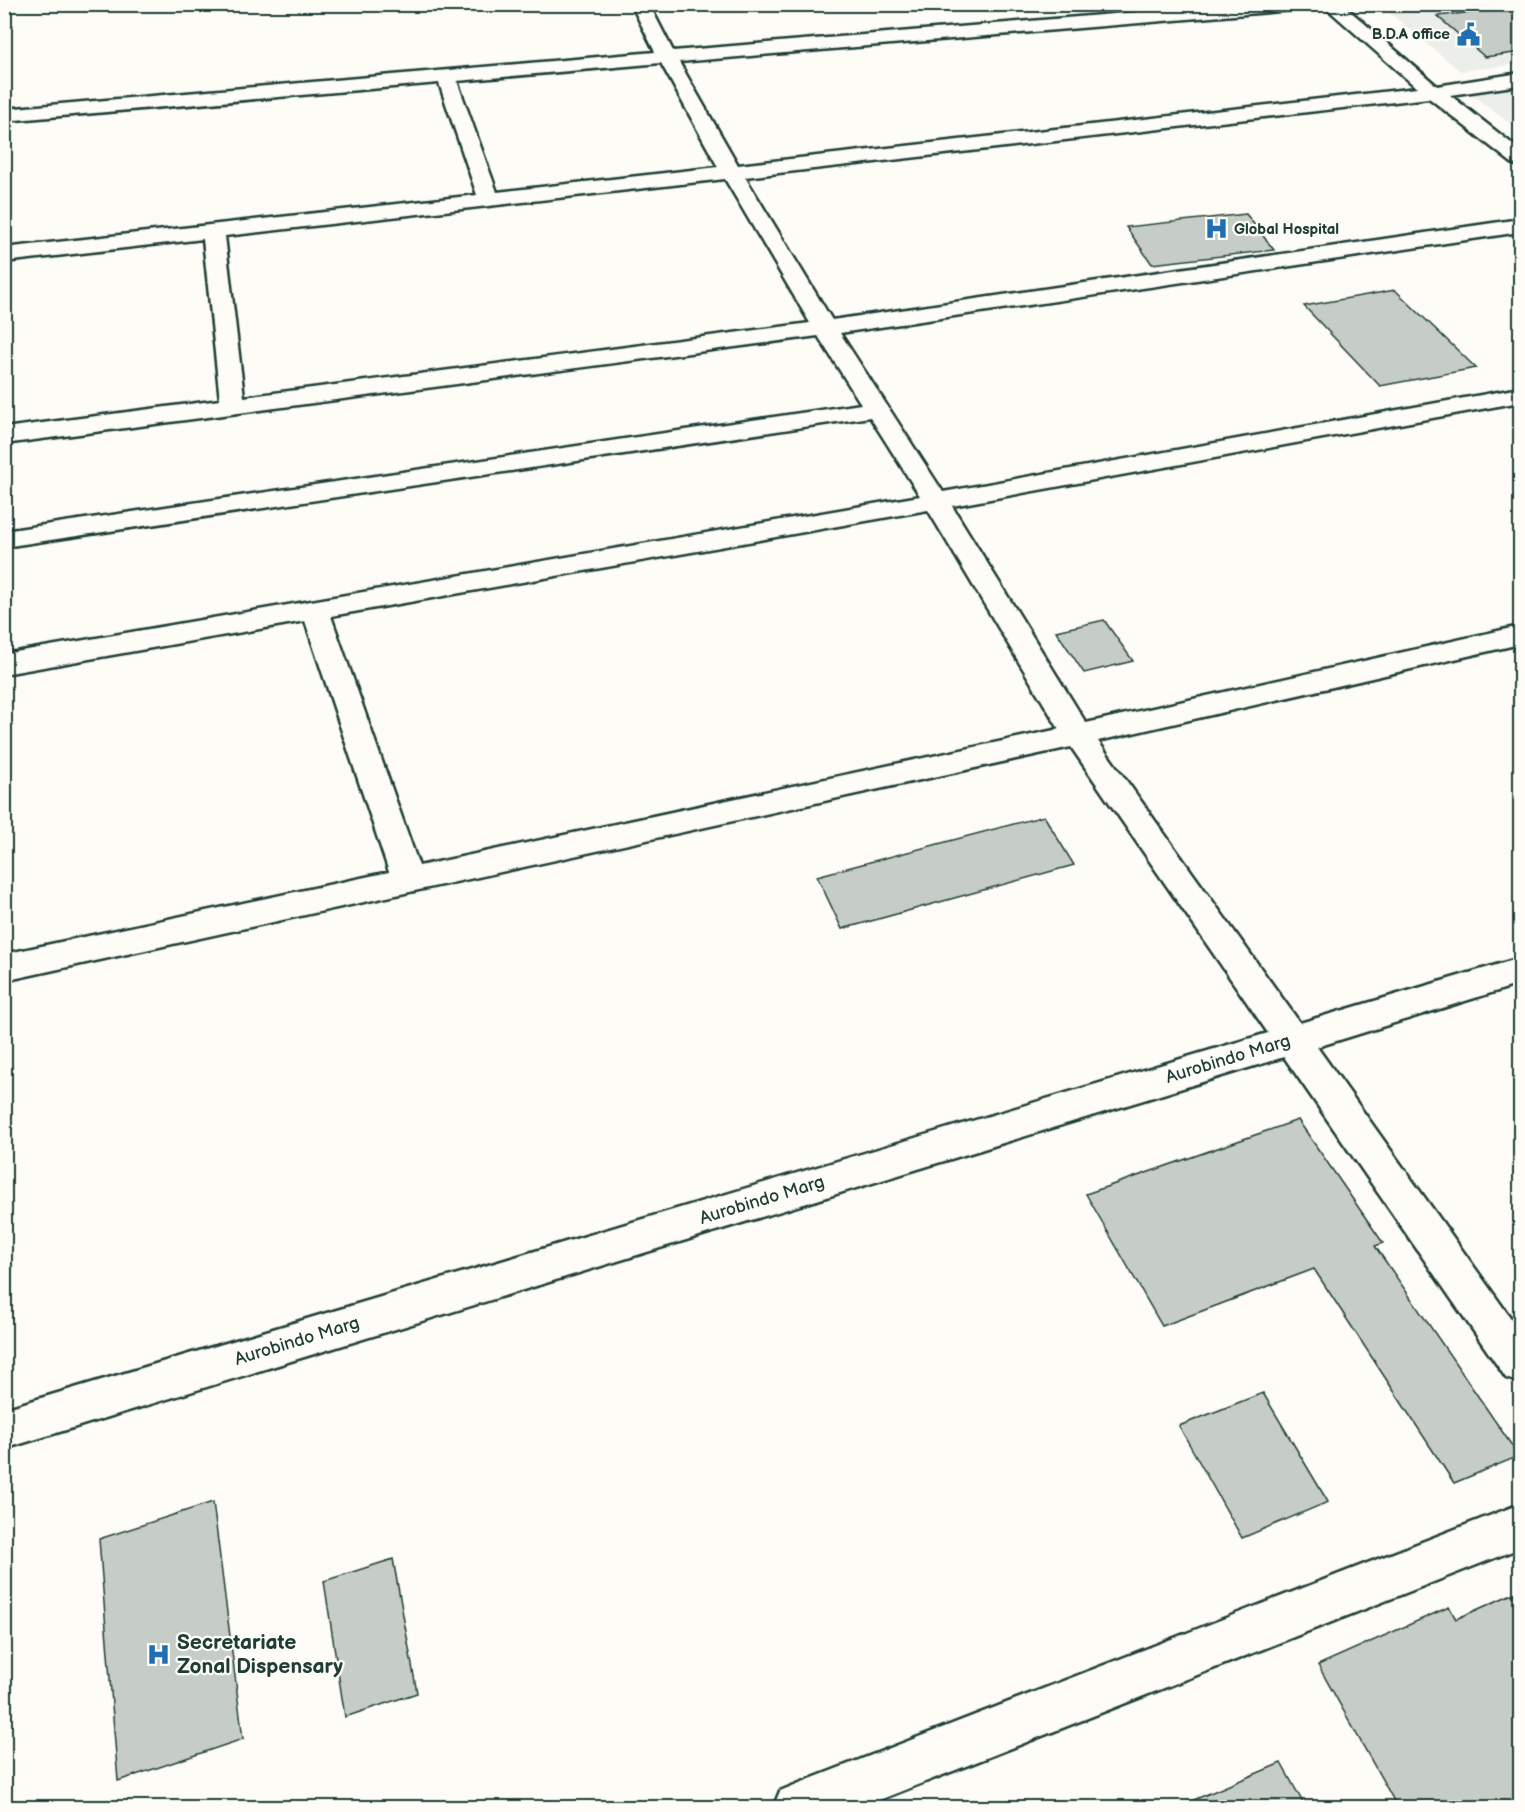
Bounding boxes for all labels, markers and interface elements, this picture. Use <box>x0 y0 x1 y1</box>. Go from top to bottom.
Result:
public building icon: B.D.A office <box>1455 21 1481 47</box>
place label: B.D.A office <box>1372 25 1450 44</box>
hospital icon: Global Hospital <box>1203 216 1229 242</box>
place label: Global Hospital <box>1234 220 1339 239</box>
street label: Aurobindo Marg <box>1163 1030 1293 1088</box>
street label: Aurobindo Marg <box>697 1171 827 1229</box>
street label: Aurobindo Marg <box>232 1312 362 1370</box>
place label: Secretariate Zonal Dispensary <box>177 1630 343 1679</box>
hospital icon: Secretariate Zonal Dispensary <box>146 1641 172 1667</box>

